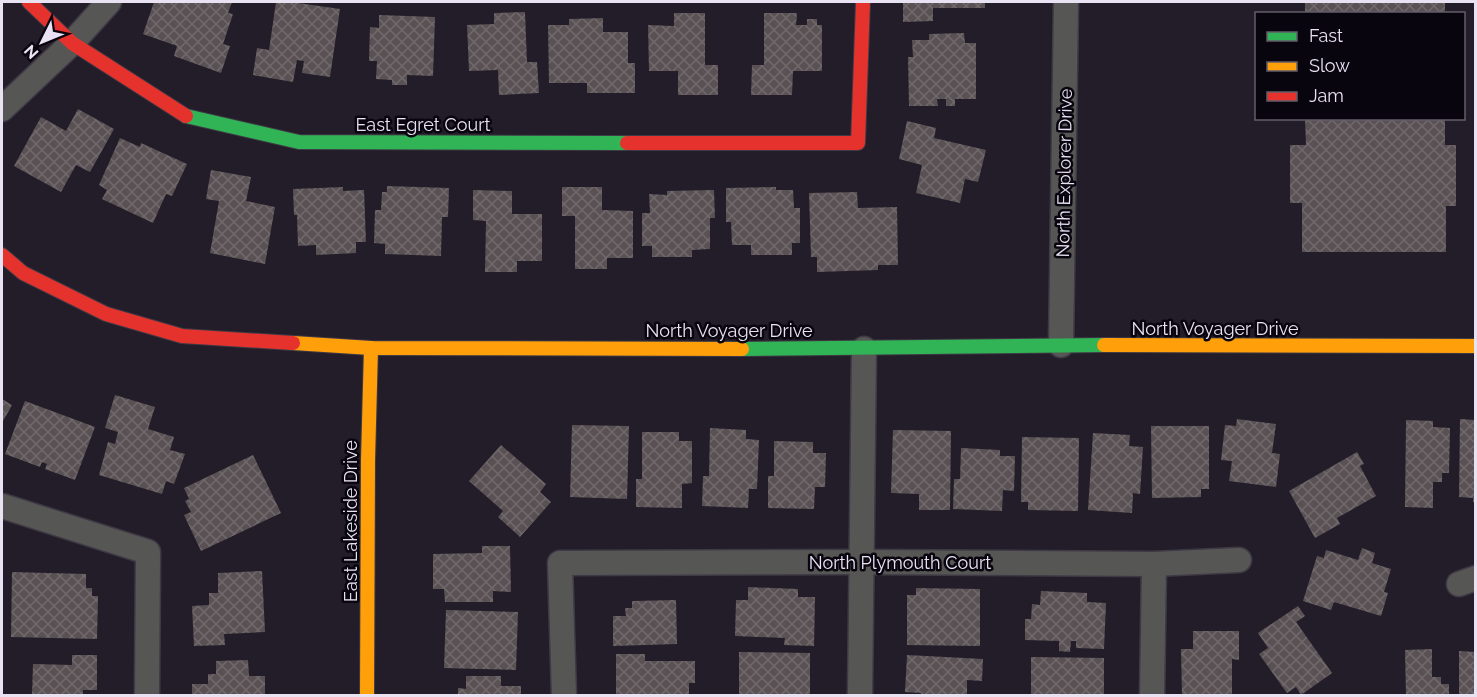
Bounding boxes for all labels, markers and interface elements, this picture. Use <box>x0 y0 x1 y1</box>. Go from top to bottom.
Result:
north arrow <box>12 12 72 72</box>
legend <box>1255 12 1465 120</box>
text: Fast <box>1309 25 1343 46</box>
text: N <box>20 41 43 63</box>
text: Slow <box>1309 55 1350 76</box>
text: Jam <box>1309 85 1344 106</box>
street label: North Explorer Drive <box>1052 88 1076 258</box>
street label: East Egret Court <box>355 114 491 135</box>
street label: North Voyager Drive <box>1131 318 1299 339</box>
street label: North Voyager Drive <box>645 320 813 341</box>
street label: East Lakeside Drive <box>340 440 361 602</box>
street label: North Plymouth Court <box>809 552 991 573</box>

